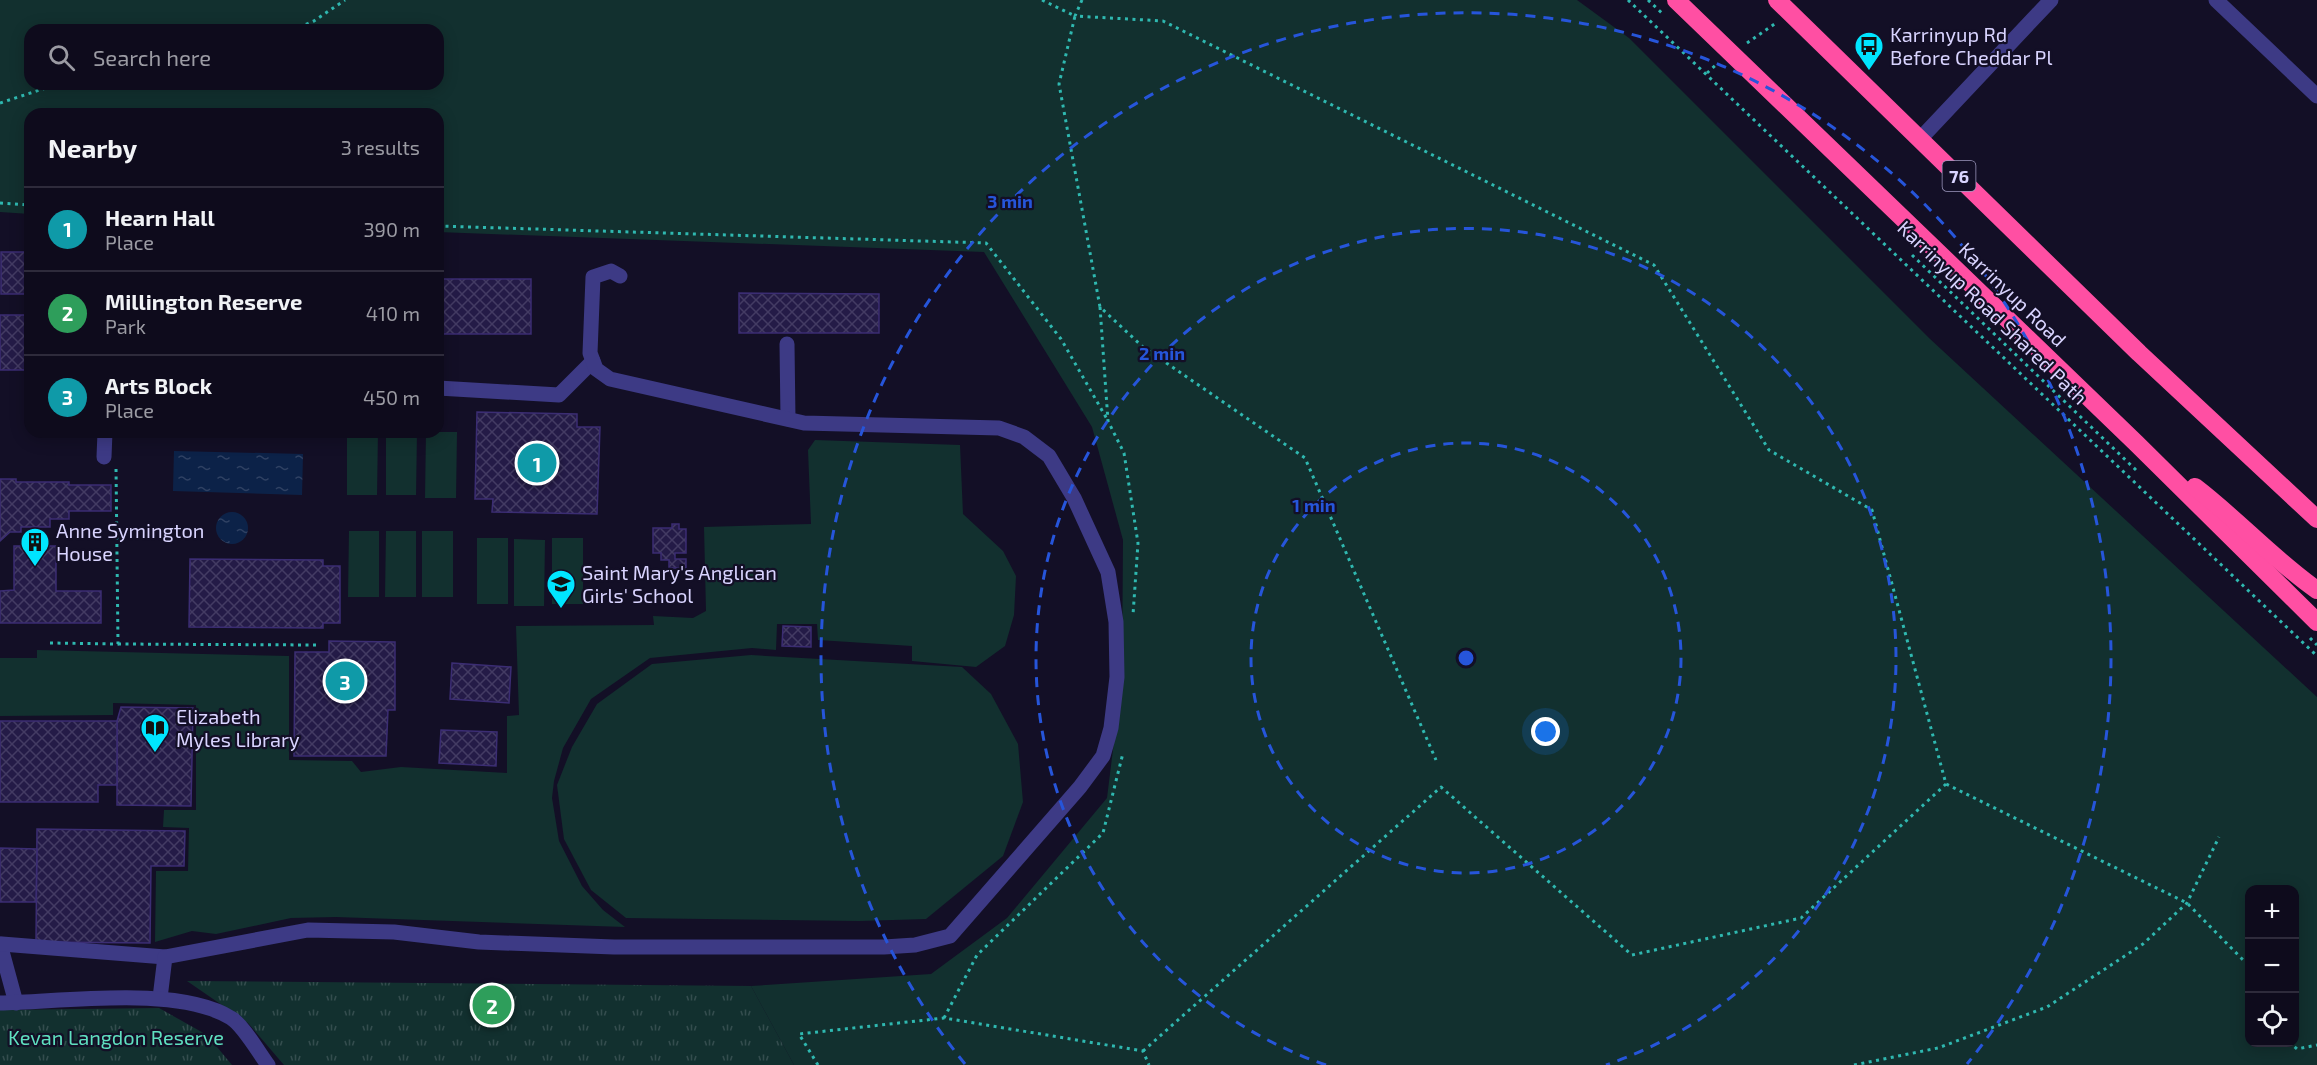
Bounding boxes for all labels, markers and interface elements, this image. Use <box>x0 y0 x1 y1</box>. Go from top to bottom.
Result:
place label: Karrinyup Rd Before Cheddar Pl <box>1890 22 2052 69</box>
search box <box>24 24 444 90</box>
bus stop icon: Karrinyup Rd Before Cheddar Pl <box>1853 30 1885 72</box>
icon: search <box>45 41 78 74</box>
text: Search here <box>93 44 211 70</box>
text: Nearby <box>48 132 137 163</box>
text: 3 results <box>341 135 420 159</box>
road number: 76 <box>1942 161 1976 191</box>
text: 3 min <box>987 190 1033 212</box>
text: Hearn Hall <box>105 204 215 230</box>
street label: Karrinyup Road Shared Path <box>1893 215 2093 409</box>
text: 1 <box>63 217 72 241</box>
text: 390 m <box>363 217 420 241</box>
text: Place <box>105 230 154 254</box>
street label: Karrinyup Road <box>1954 237 2072 351</box>
text: Millington Reserve <box>105 288 302 314</box>
text: 2 <box>62 301 73 325</box>
text: 410 m <box>366 301 420 325</box>
text: Park <box>105 314 146 338</box>
text: 2 min <box>1139 342 1185 364</box>
text: Arts Block <box>105 372 212 398</box>
text: 3 <box>62 385 73 409</box>
text: 450 m <box>363 385 420 409</box>
text: Place <box>105 398 154 422</box>
pin: 1 <box>518 440 556 486</box>
text: 1 min <box>1292 494 1336 516</box>
place label: Anne Symington House <box>56 518 204 565</box>
building icon: Anne Symington House <box>19 526 51 568</box>
place label: Saint Mary's Anglican Girls' School <box>582 560 777 607</box>
school or university icon: Saint Mary's Anglican Girls' School <box>545 568 577 610</box>
centre of rings <box>1456 648 1476 668</box>
pin: 3 <box>326 658 364 704</box>
place label: Elizabeth Myles Library <box>176 704 300 751</box>
library icon: Elizabeth Myles Library <box>139 712 171 754</box>
your location <box>1531 717 1560 746</box>
map controls <box>2245 885 2299 1047</box>
button: + <box>2245 885 2299 939</box>
button: − <box>2245 939 2299 993</box>
pin: 2 <box>472 982 512 1028</box>
button: locate <box>2245 993 2299 1047</box>
park label: Kevan Langdon Reserve <box>8 1025 224 1049</box>

